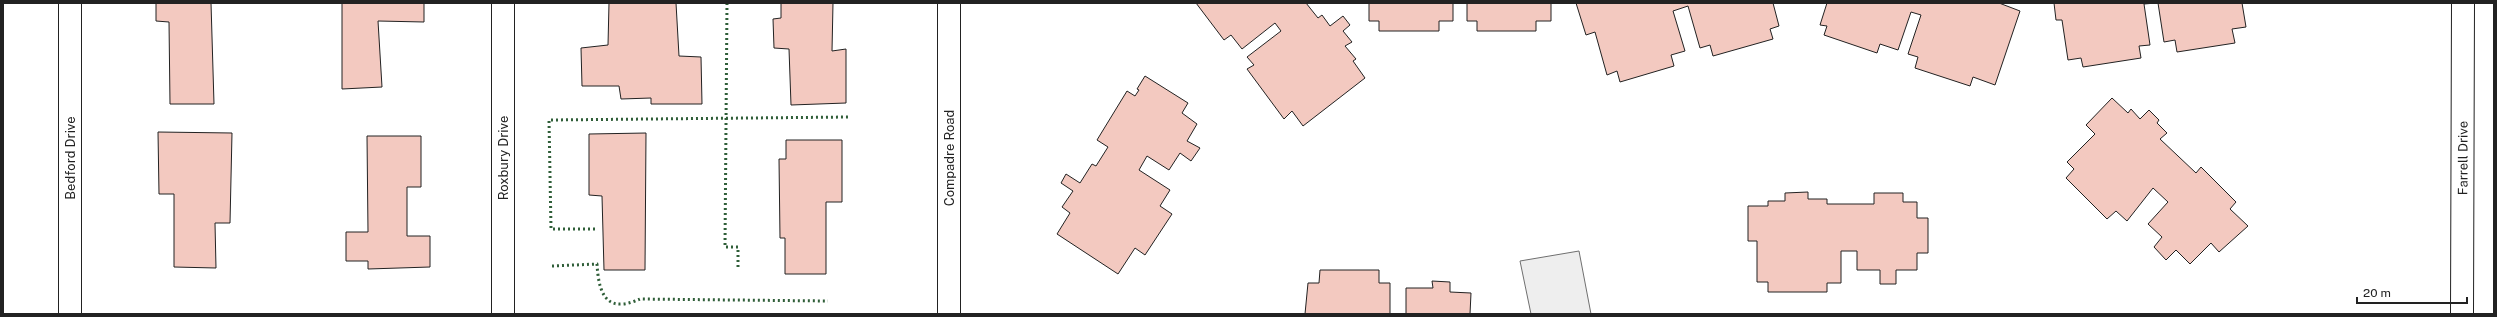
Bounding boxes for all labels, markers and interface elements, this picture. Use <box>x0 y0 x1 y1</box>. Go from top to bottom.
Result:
street label: Compadre Road <box>942 110 957 206</box>
street label: Bedford Drive <box>63 116 78 200</box>
street label: Roxbury Drive <box>496 116 511 200</box>
street label: Farrell Drive <box>2455 121 2470 195</box>
scale bar <box>2357 279 2467 305</box>
text: 20 m <box>2363 286 2391 300</box>

